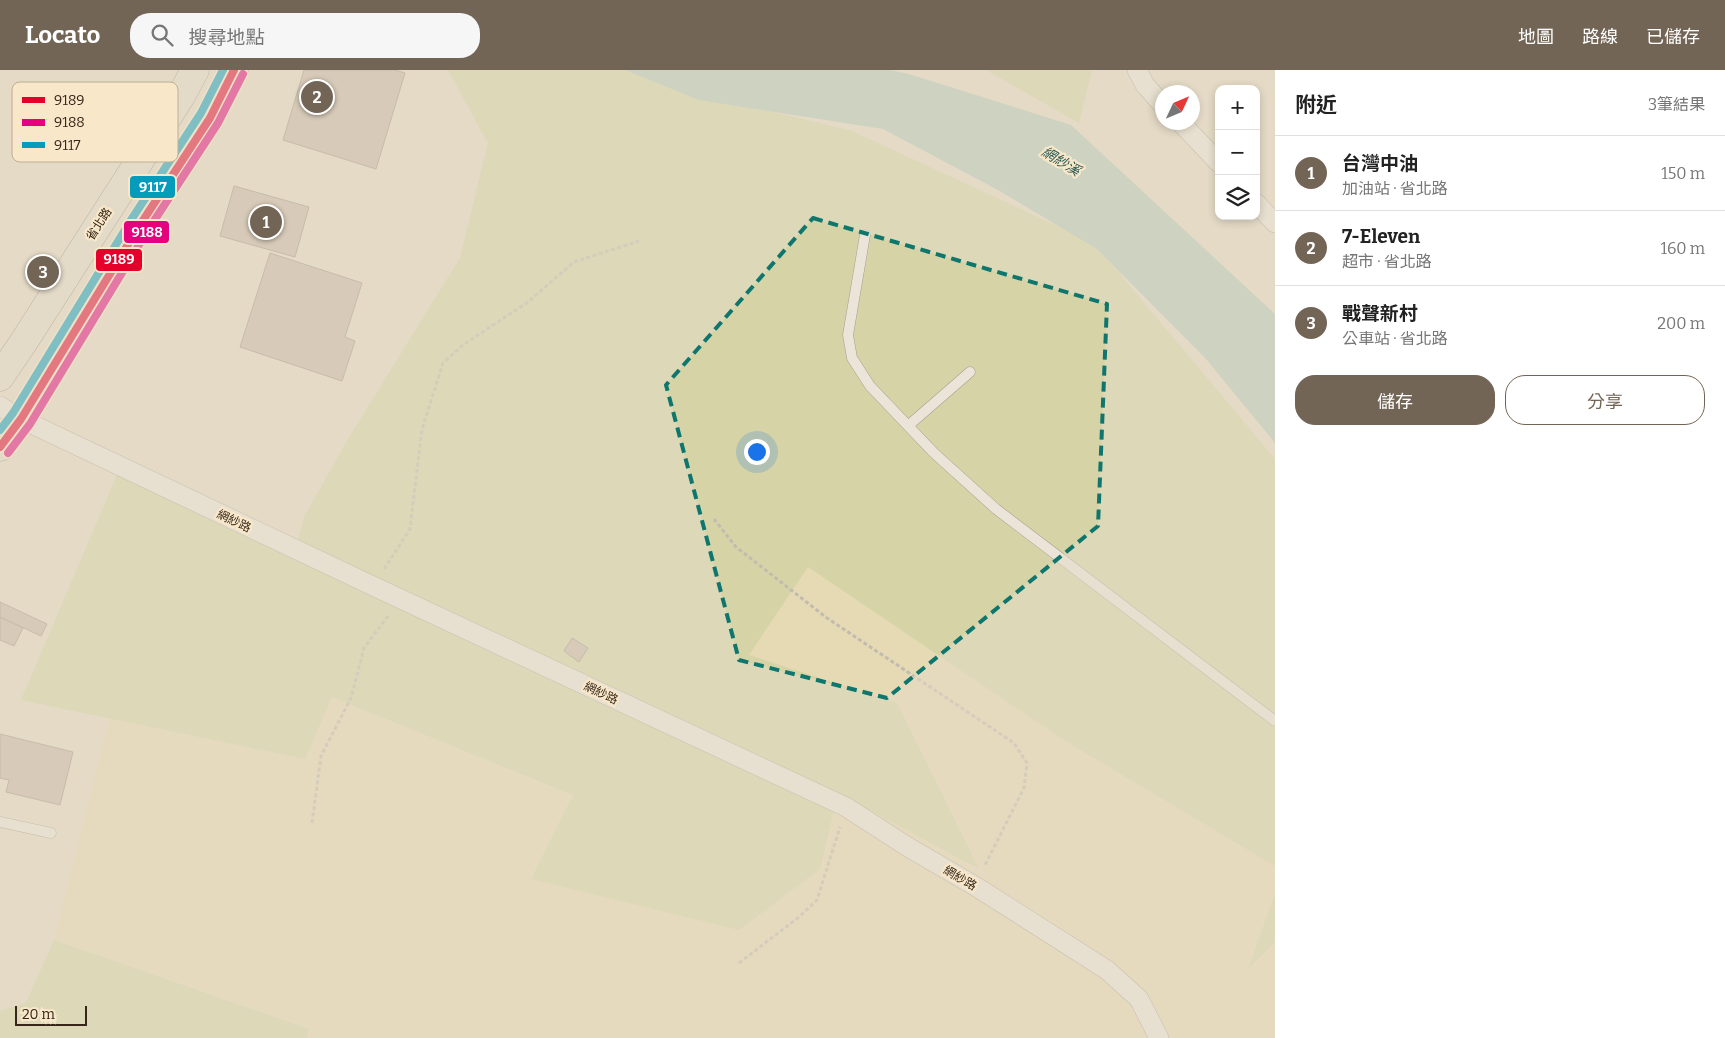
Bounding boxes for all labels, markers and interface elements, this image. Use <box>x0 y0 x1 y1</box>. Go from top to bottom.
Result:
search box <box>130 13 480 58</box>
text: Locato <box>25 21 100 49</box>
icon: search <box>148 21 176 49</box>
text: 搜尋地點 <box>188 26 264 49</box>
text: 地圖 <box>1518 26 1554 48</box>
text: 路線 <box>1582 26 1618 48</box>
text: 已儲存 <box>1646 26 1700 48</box>
pin: 2 <box>301 78 333 116</box>
legend <box>12 82 178 162</box>
north arrow <box>1155 85 1200 130</box>
map controls <box>1215 85 1260 220</box>
button: + <box>1215 85 1260 130</box>
text: 9189 <box>54 92 85 109</box>
text: 附近 <box>1295 92 1337 118</box>
text: 3筆結果 <box>1648 95 1705 114</box>
text: 9188 <box>54 114 85 131</box>
button: − <box>1215 130 1260 175</box>
text: 9117 <box>54 137 80 154</box>
water label: 網紗溪 <box>1038 143 1085 181</box>
text: 台灣中油 <box>1342 152 1418 175</box>
text: 1 <box>1308 164 1314 183</box>
text: 150 m <box>1661 164 1705 183</box>
line badge: 9117 <box>129 175 176 199</box>
button: layers <box>1215 175 1260 220</box>
text: 9117 <box>139 179 167 196</box>
text: 加油站 · 省北路 <box>1342 179 1448 198</box>
pin: 1 <box>250 203 282 241</box>
street label: 省北路 <box>83 205 115 243</box>
line badge: 9188 <box>123 220 170 244</box>
text: 9188 <box>131 224 163 241</box>
text: 7-Eleven <box>1342 225 1420 248</box>
text: 2 <box>1306 239 1316 258</box>
text: 160 m <box>1660 239 1705 258</box>
line badge: 9189 <box>95 248 143 272</box>
text: 9189 <box>103 251 135 268</box>
text: 超市 · 省北路 <box>1342 252 1432 271</box>
pin: 3 <box>27 253 59 291</box>
text: 戰聲新村 <box>1342 302 1418 325</box>
text: 3 <box>1306 314 1316 333</box>
text: 200 m <box>1657 314 1705 333</box>
text: 公車站 · 省北路 <box>1342 329 1448 348</box>
button: 儲存 <box>1295 375 1495 425</box>
button: 分享 <box>1505 375 1705 425</box>
your location <box>744 439 770 465</box>
street label: 網紗路 <box>215 507 253 535</box>
street label: 網紗路 <box>582 679 620 707</box>
street label: 網紗路 <box>941 863 979 893</box>
scale bar <box>15 1003 88 1026</box>
text: 20 m <box>22 1006 55 1023</box>

